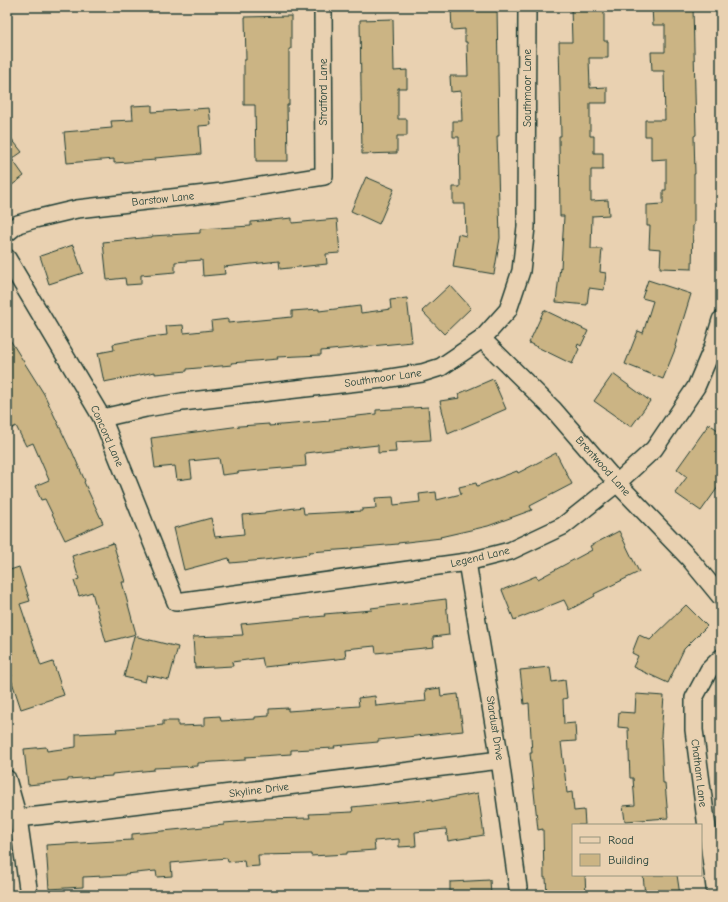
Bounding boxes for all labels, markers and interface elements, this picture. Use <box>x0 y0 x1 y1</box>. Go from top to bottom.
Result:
street label: Southmoor Lane <box>521 49 534 127</box>
street label: Stratford Lane <box>317 58 330 126</box>
street label: Barstow Lane <box>131 189 195 209</box>
street label: Southmoor Lane <box>344 366 423 390</box>
street label: Concord Lane <box>88 403 127 469</box>
street label: Brentwood Lane <box>573 433 634 499</box>
street label: Legend Lane <box>449 544 511 570</box>
street label: Stardust Drive <box>483 695 507 762</box>
street label: Chatham Lane <box>688 738 710 808</box>
street label: Skyline Drive <box>228 780 290 800</box>
legend <box>572 824 702 876</box>
text: Road <box>608 833 634 847</box>
text: Building <box>608 853 649 867</box>

